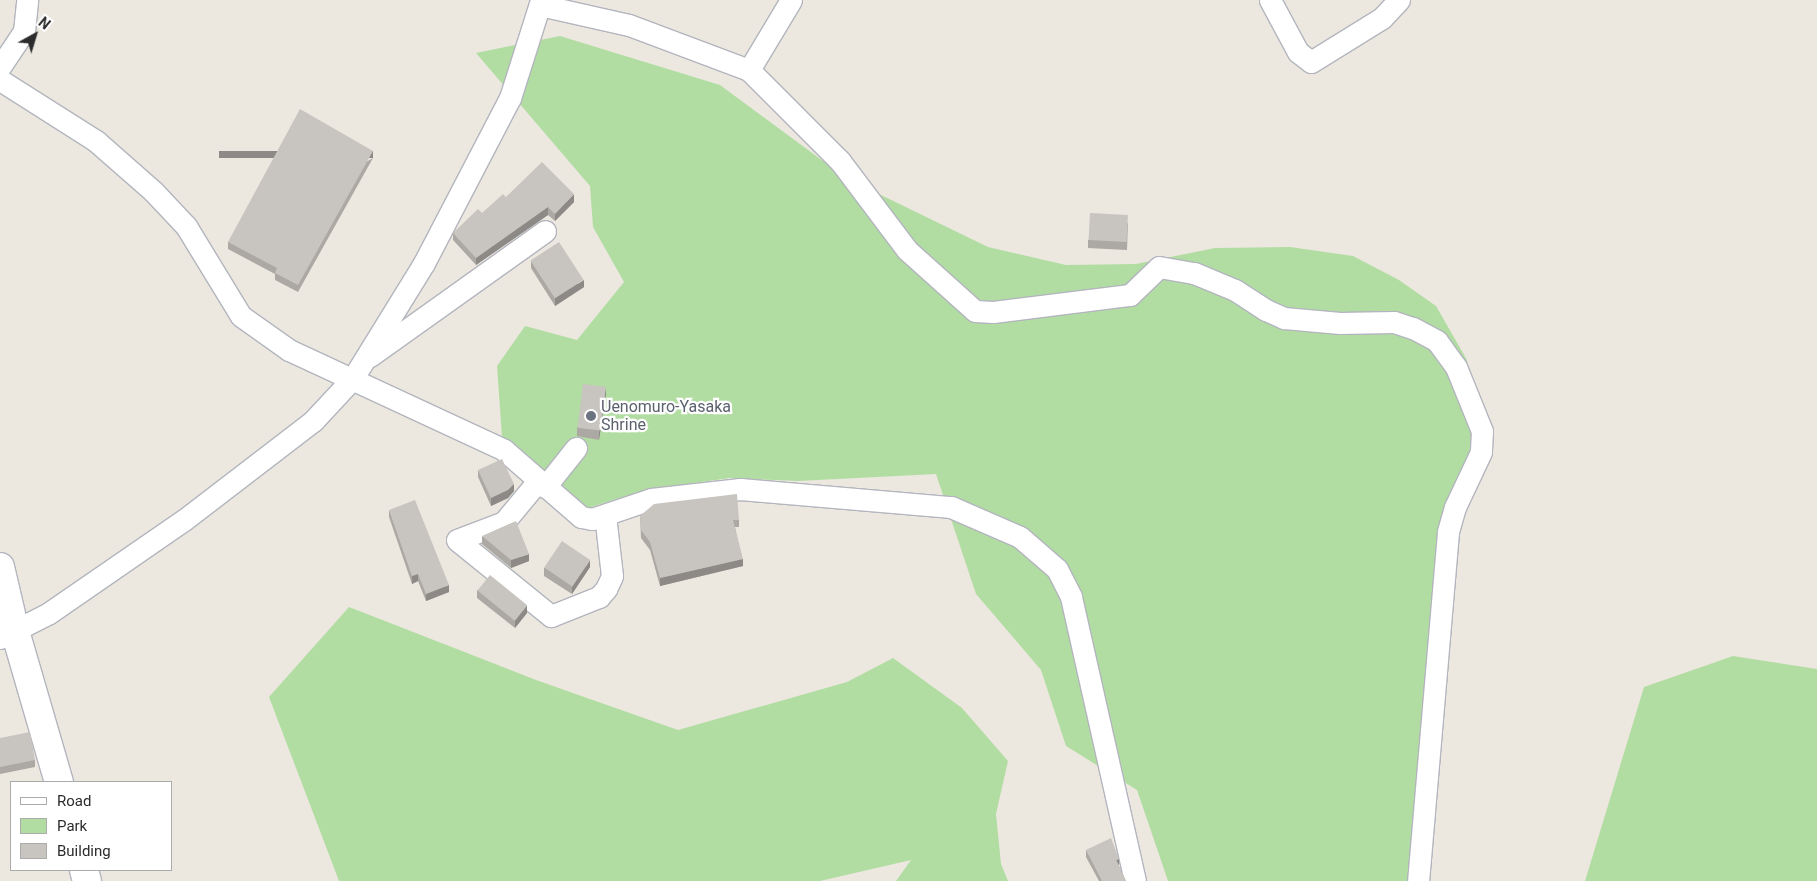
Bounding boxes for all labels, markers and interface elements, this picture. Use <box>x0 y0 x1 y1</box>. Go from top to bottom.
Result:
north arrow <box>10 10 60 60</box>
text: N <box>36 14 53 33</box>
place label: Uenomuro-Yasaka Shrine <box>601 397 731 435</box>
marker: Uenomuro-Yasaka Shrine <box>585 410 597 422</box>
legend <box>10 781 172 871</box>
text: Road <box>57 792 91 810</box>
text: Park <box>57 817 87 835</box>
text: Building <box>57 842 111 860</box>

